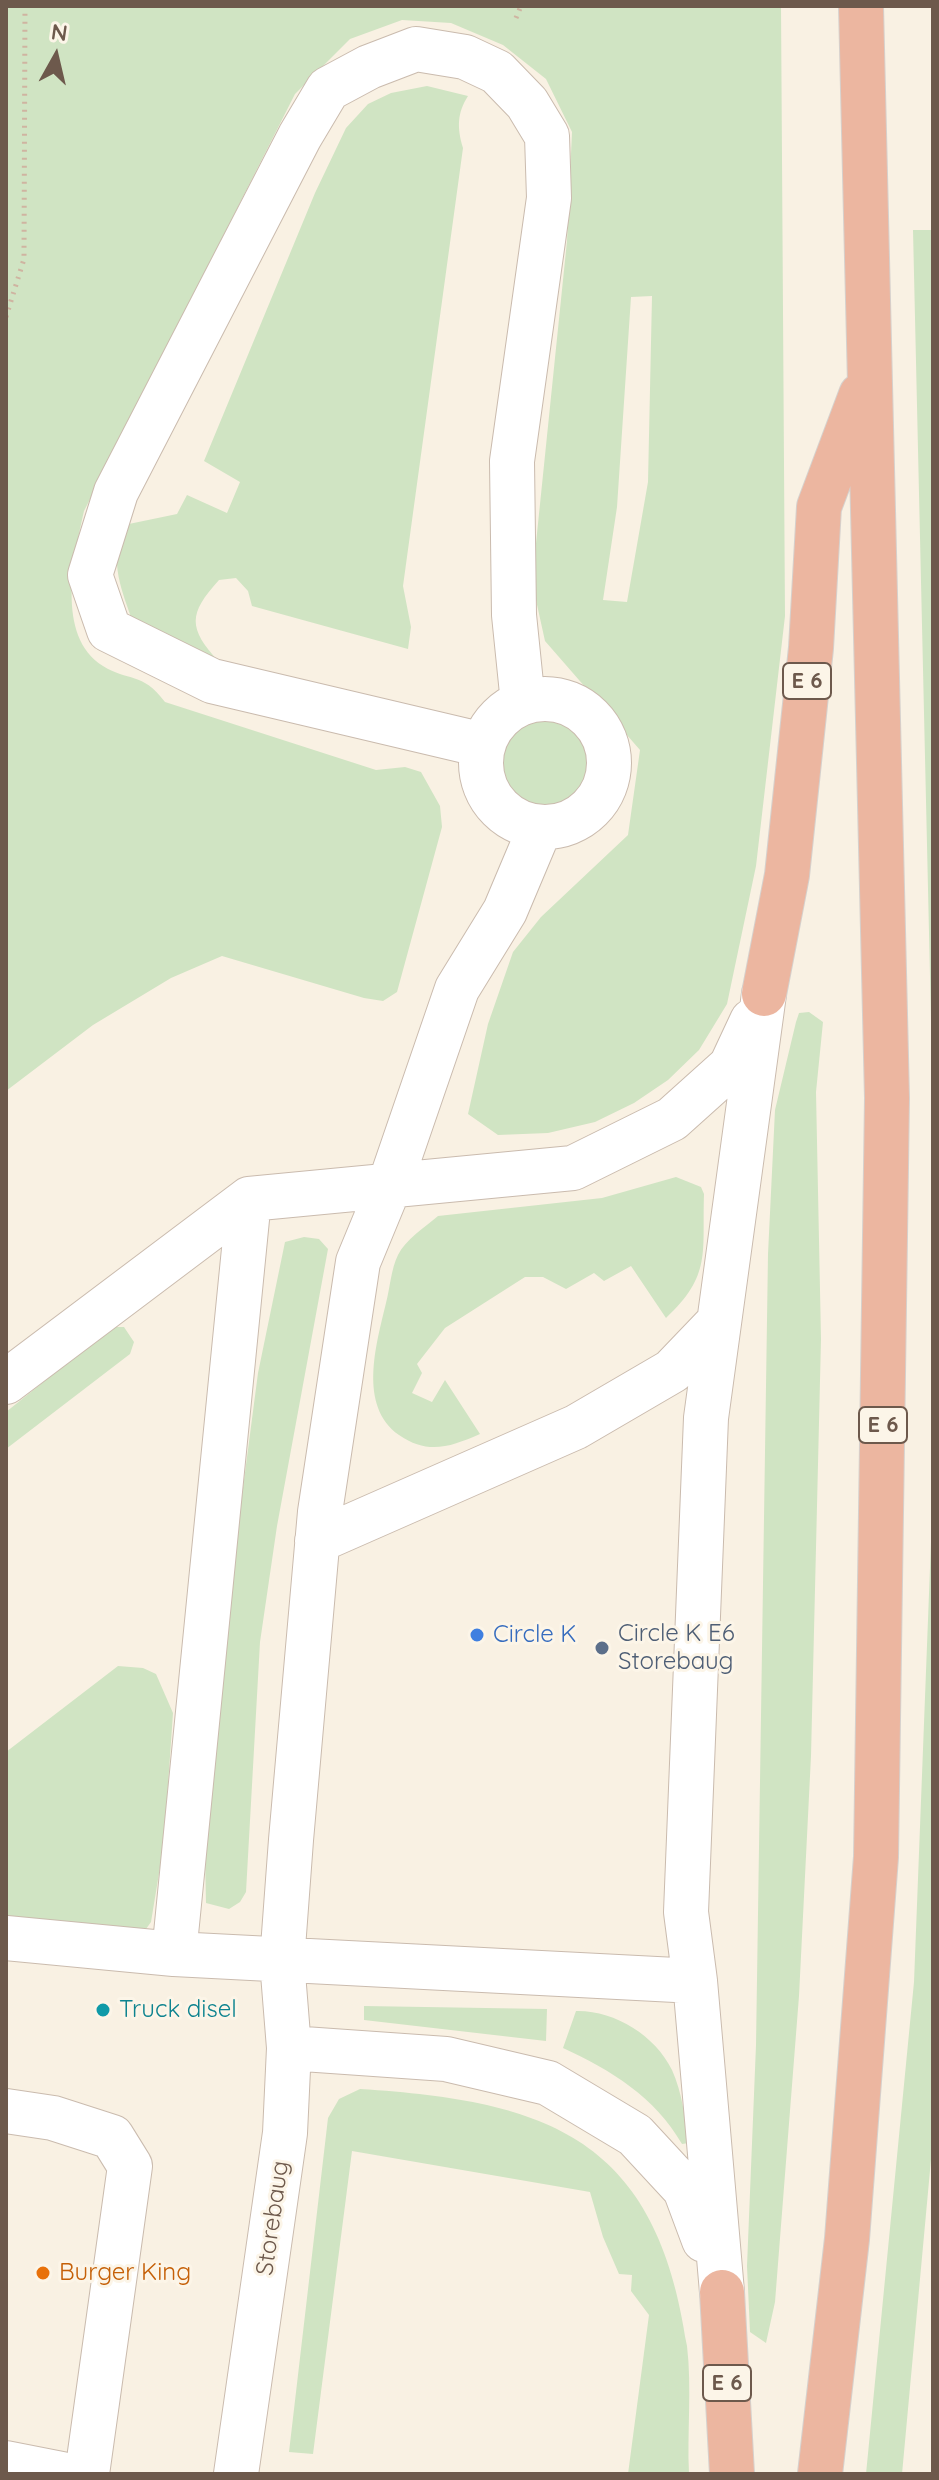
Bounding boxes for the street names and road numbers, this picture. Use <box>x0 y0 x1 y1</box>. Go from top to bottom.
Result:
road number: E 6 <box>783 663 831 699</box>
road number: E 6 <box>859 1407 907 1443</box>
street label: Storebaug <box>251 2159 295 2277</box>
road number: E 6 <box>703 2365 751 2401</box>

